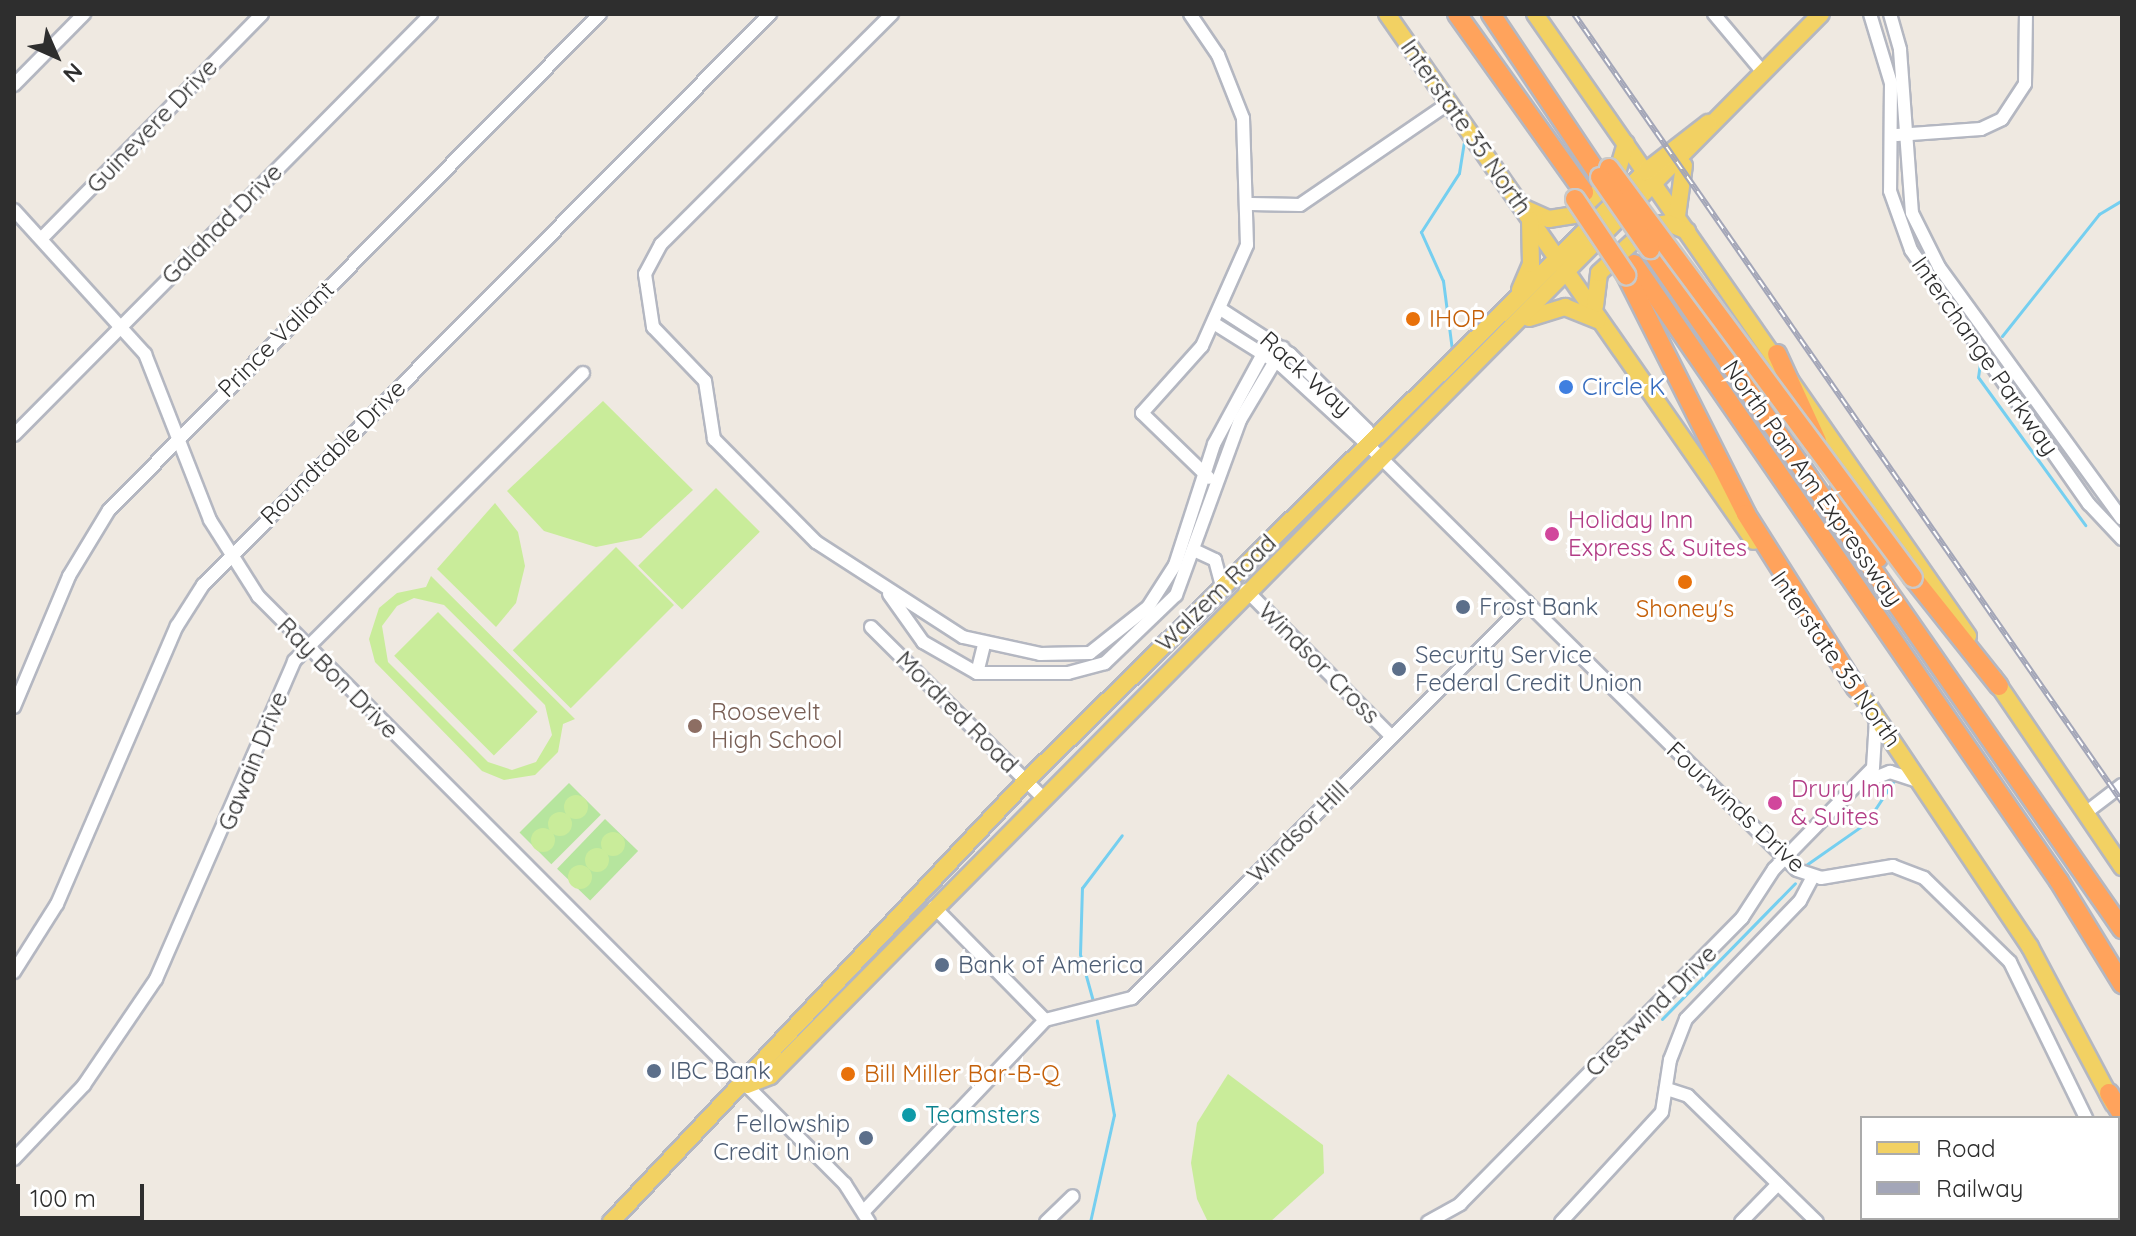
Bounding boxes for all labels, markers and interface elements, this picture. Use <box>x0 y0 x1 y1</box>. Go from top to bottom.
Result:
north arrow <box>16 16 96 96</box>
street label: Interstate 35 North <box>1395 34 1537 220</box>
street label: Guinevere Drive <box>81 53 223 199</box>
text: N <box>57 57 89 89</box>
street label: Galahad Drive <box>156 158 288 290</box>
street label: Interchange Parkway <box>1905 251 2065 461</box>
street label: Prince Valiant <box>212 275 340 403</box>
place label: IHOP <box>1429 305 1485 333</box>
marker: IHOP <box>1404 310 1422 328</box>
street label: Rack Way <box>1254 325 1358 423</box>
street label: North Pan Am Expressway <box>1717 355 1909 611</box>
place label: Circle K <box>1582 373 1666 401</box>
street label: Roundtable Drive <box>255 374 411 530</box>
marker: Circle K <box>1557 378 1575 396</box>
place label: Holiday Inn Express & Suites <box>1568 506 1747 562</box>
marker: Holiday Inn Express & Suites <box>1543 525 1561 543</box>
street label: Walzem Road <box>1150 529 1282 657</box>
street label: Interstate 35 North <box>1765 566 1907 752</box>
marker: Shoney's <box>1676 573 1694 591</box>
place label: Frost Bank <box>1479 593 1598 621</box>
place label: Shoney's <box>1636 595 1734 623</box>
street label: Windsor Cross <box>1252 596 1386 730</box>
marker: Frost Bank <box>1454 598 1472 616</box>
street label: Ray Bon Drive <box>272 612 404 744</box>
place label: Security Service Federal Credit Union <box>1415 641 1642 697</box>
street label: Mordred Road <box>890 645 1024 779</box>
marker: Security Service Federal Credit Union <box>1390 660 1408 678</box>
street label: Gawain Drive <box>212 687 294 835</box>
place label: Roosevelt High School <box>711 698 843 754</box>
marker: Roosevelt High School <box>686 717 704 735</box>
street label: Fourwinds Drive <box>1661 735 1811 879</box>
street label: Windsor Hill <box>1241 775 1355 889</box>
place label: Drury Inn & Suites <box>1791 775 1894 831</box>
marker: Drury Inn & Suites <box>1766 794 1784 812</box>
street label: Crestwind Drive <box>1579 939 1723 1083</box>
place label: Bank of America <box>958 951 1143 979</box>
marker: Bank of America <box>933 956 951 974</box>
place label: IBC Bank <box>670 1057 771 1085</box>
place label: Bill Miller Bar-B-Q <box>864 1060 1060 1088</box>
marker: IBC Bank <box>645 1062 663 1080</box>
marker: Bill Miller Bar-B-Q <box>839 1065 857 1083</box>
place label: Teamsters <box>925 1101 1040 1129</box>
marker: Teamsters <box>900 1106 918 1124</box>
place label: Fellowship Credit Union <box>713 1110 850 1166</box>
legend <box>1860 1116 2120 1220</box>
marker: Fellowship Credit Union <box>857 1129 875 1147</box>
text: Road <box>1936 1133 1996 1163</box>
scale bar <box>20 1168 148 1218</box>
text: Railway <box>1936 1173 2023 1203</box>
text: 100 m <box>30 1183 96 1213</box>

